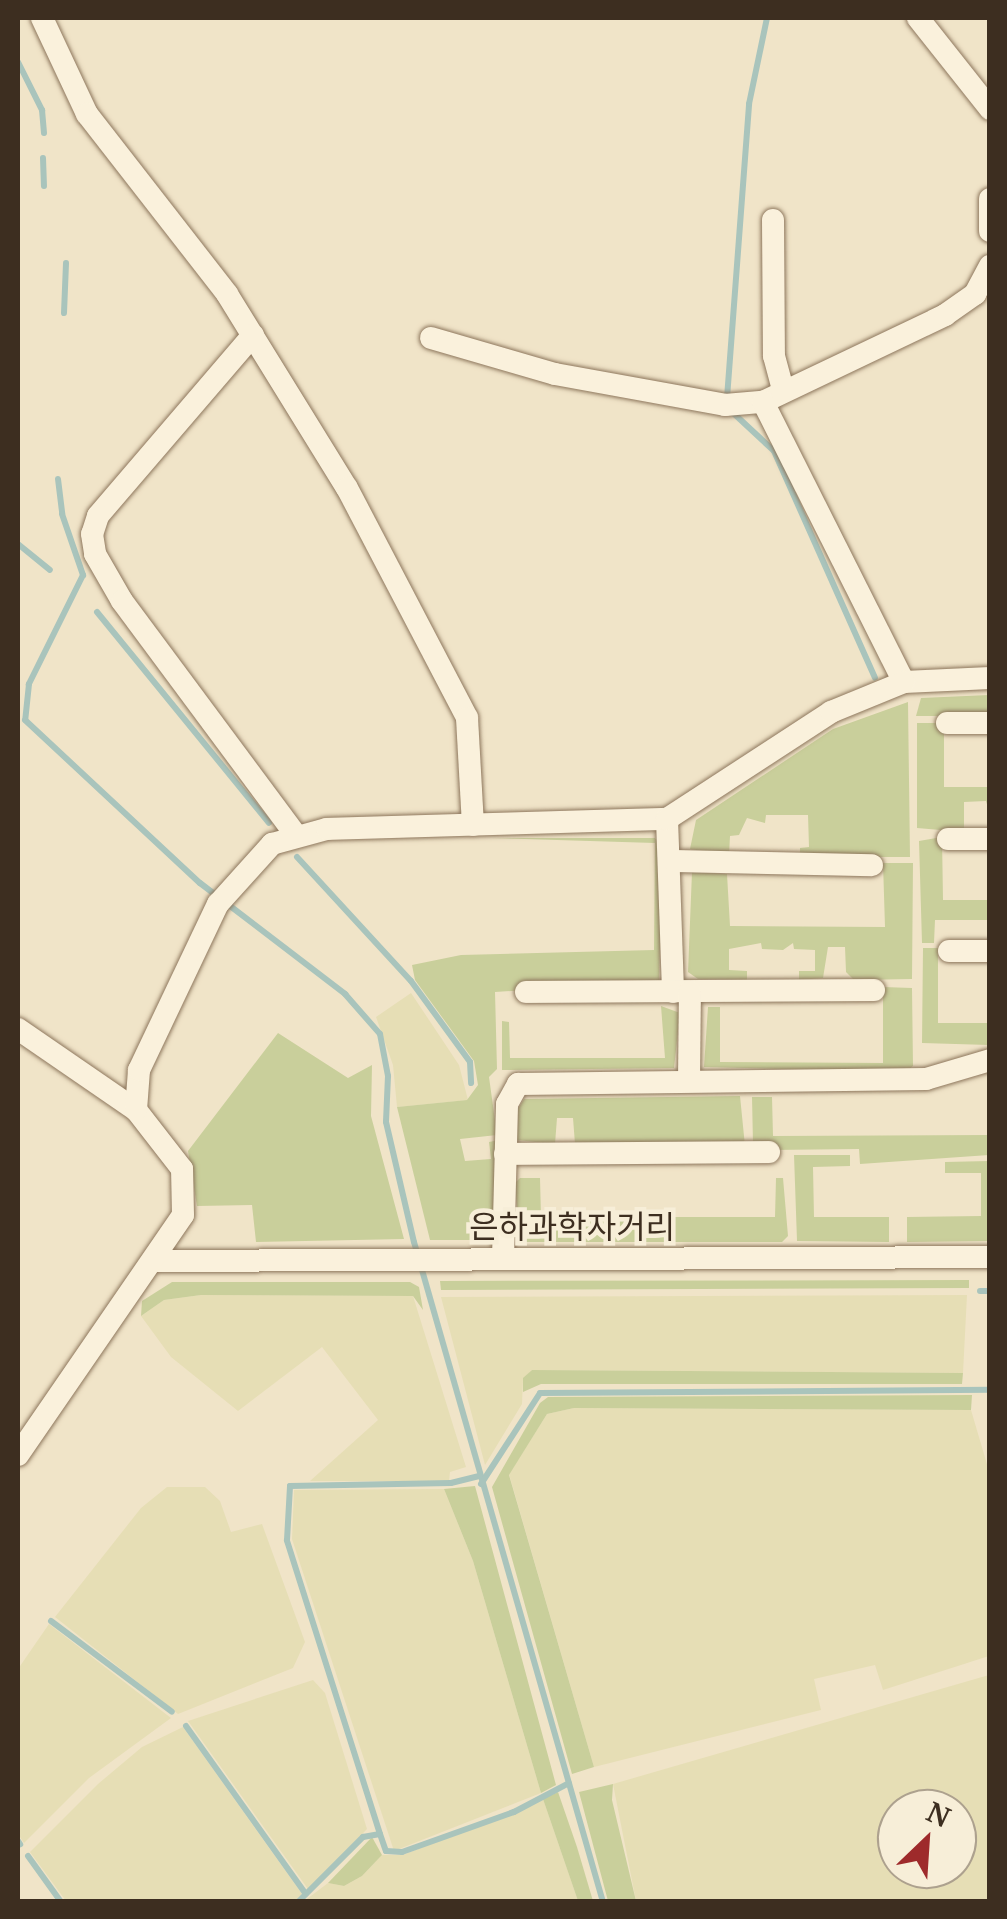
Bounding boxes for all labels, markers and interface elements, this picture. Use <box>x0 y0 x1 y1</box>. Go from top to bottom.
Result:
street label: 은하과학자거리 <box>469 1207 675 1245</box>
north arrow <box>877 1789 977 1889</box>
text: N <box>921 1792 957 1836</box>

